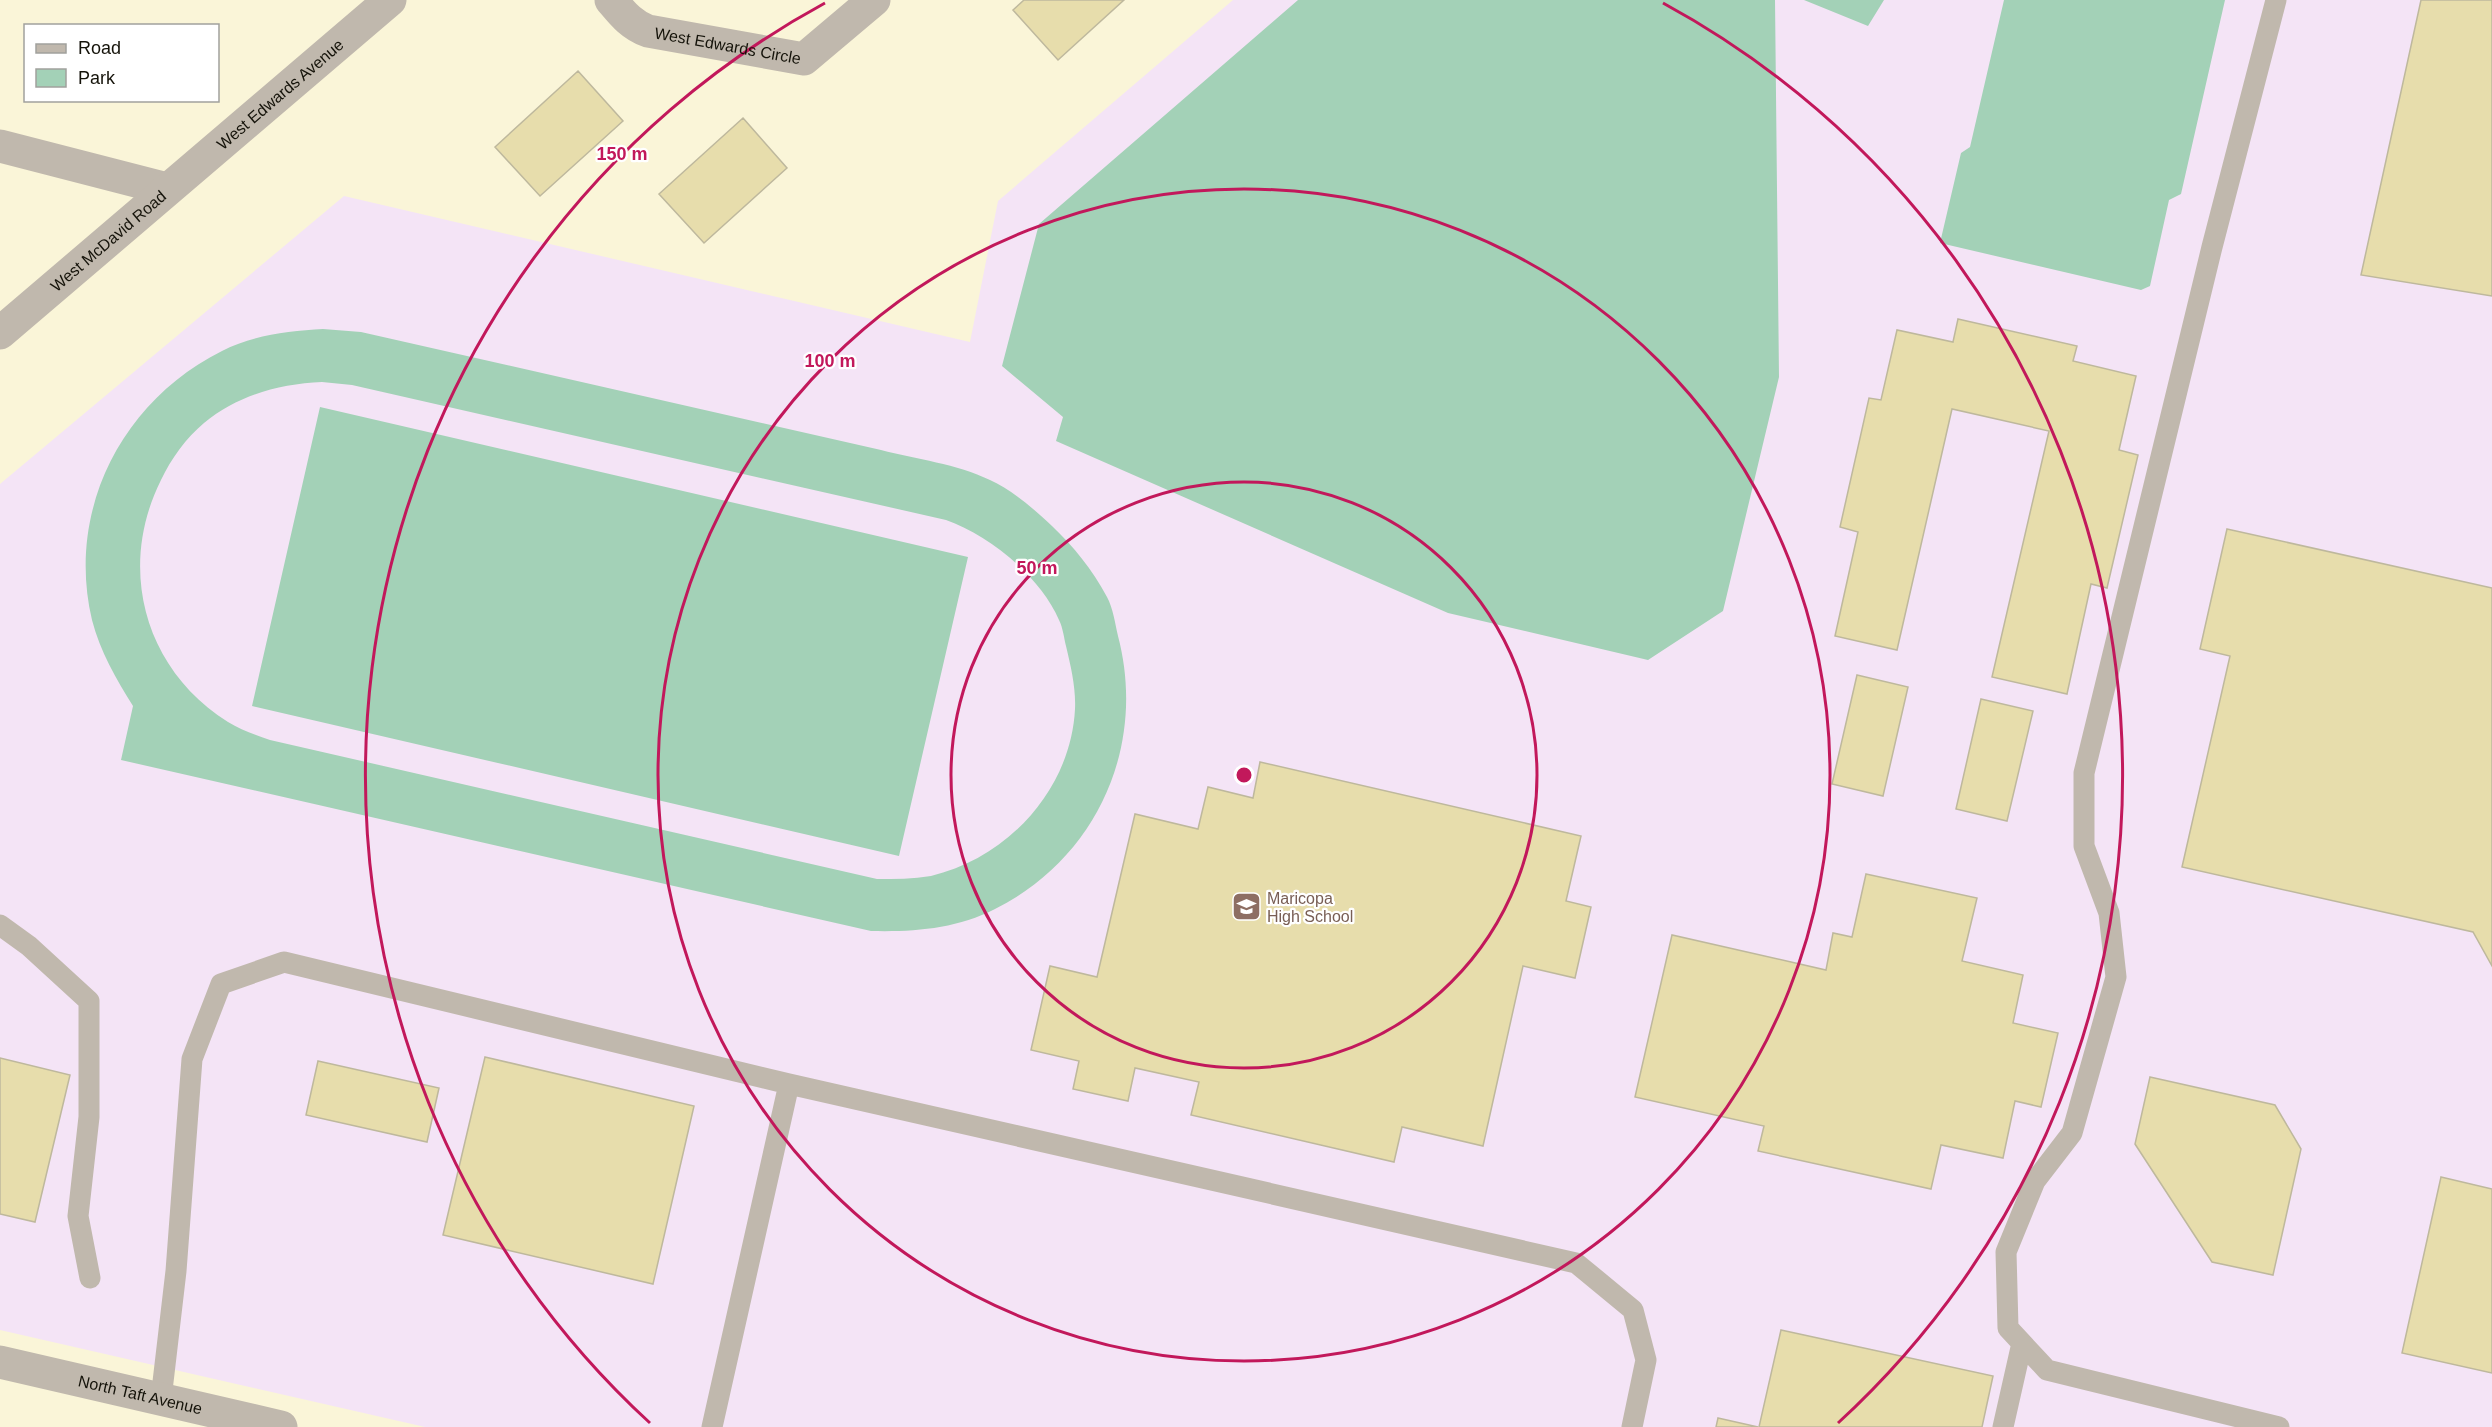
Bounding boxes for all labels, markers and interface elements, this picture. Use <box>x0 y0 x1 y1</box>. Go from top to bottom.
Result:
legend <box>24 24 219 102</box>
street label: West Edwards Circle <box>653 24 802 67</box>
street label: West Edwards Avenue <box>214 36 347 153</box>
text: Road <box>78 38 121 58</box>
text: Park <box>78 68 116 88</box>
text: 150 m <box>596 144 648 164</box>
street label: West McDavid Road <box>47 187 169 295</box>
text: 100 m <box>804 351 856 371</box>
text: 50 m <box>1016 558 1058 578</box>
centre of rings <box>1234 765 1254 785</box>
place label: Maricopa High School <box>1267 890 1353 925</box>
school or university icon: Maricopa High School <box>1230 891 1262 923</box>
street label: North Taft Avenue <box>77 1372 204 1418</box>

